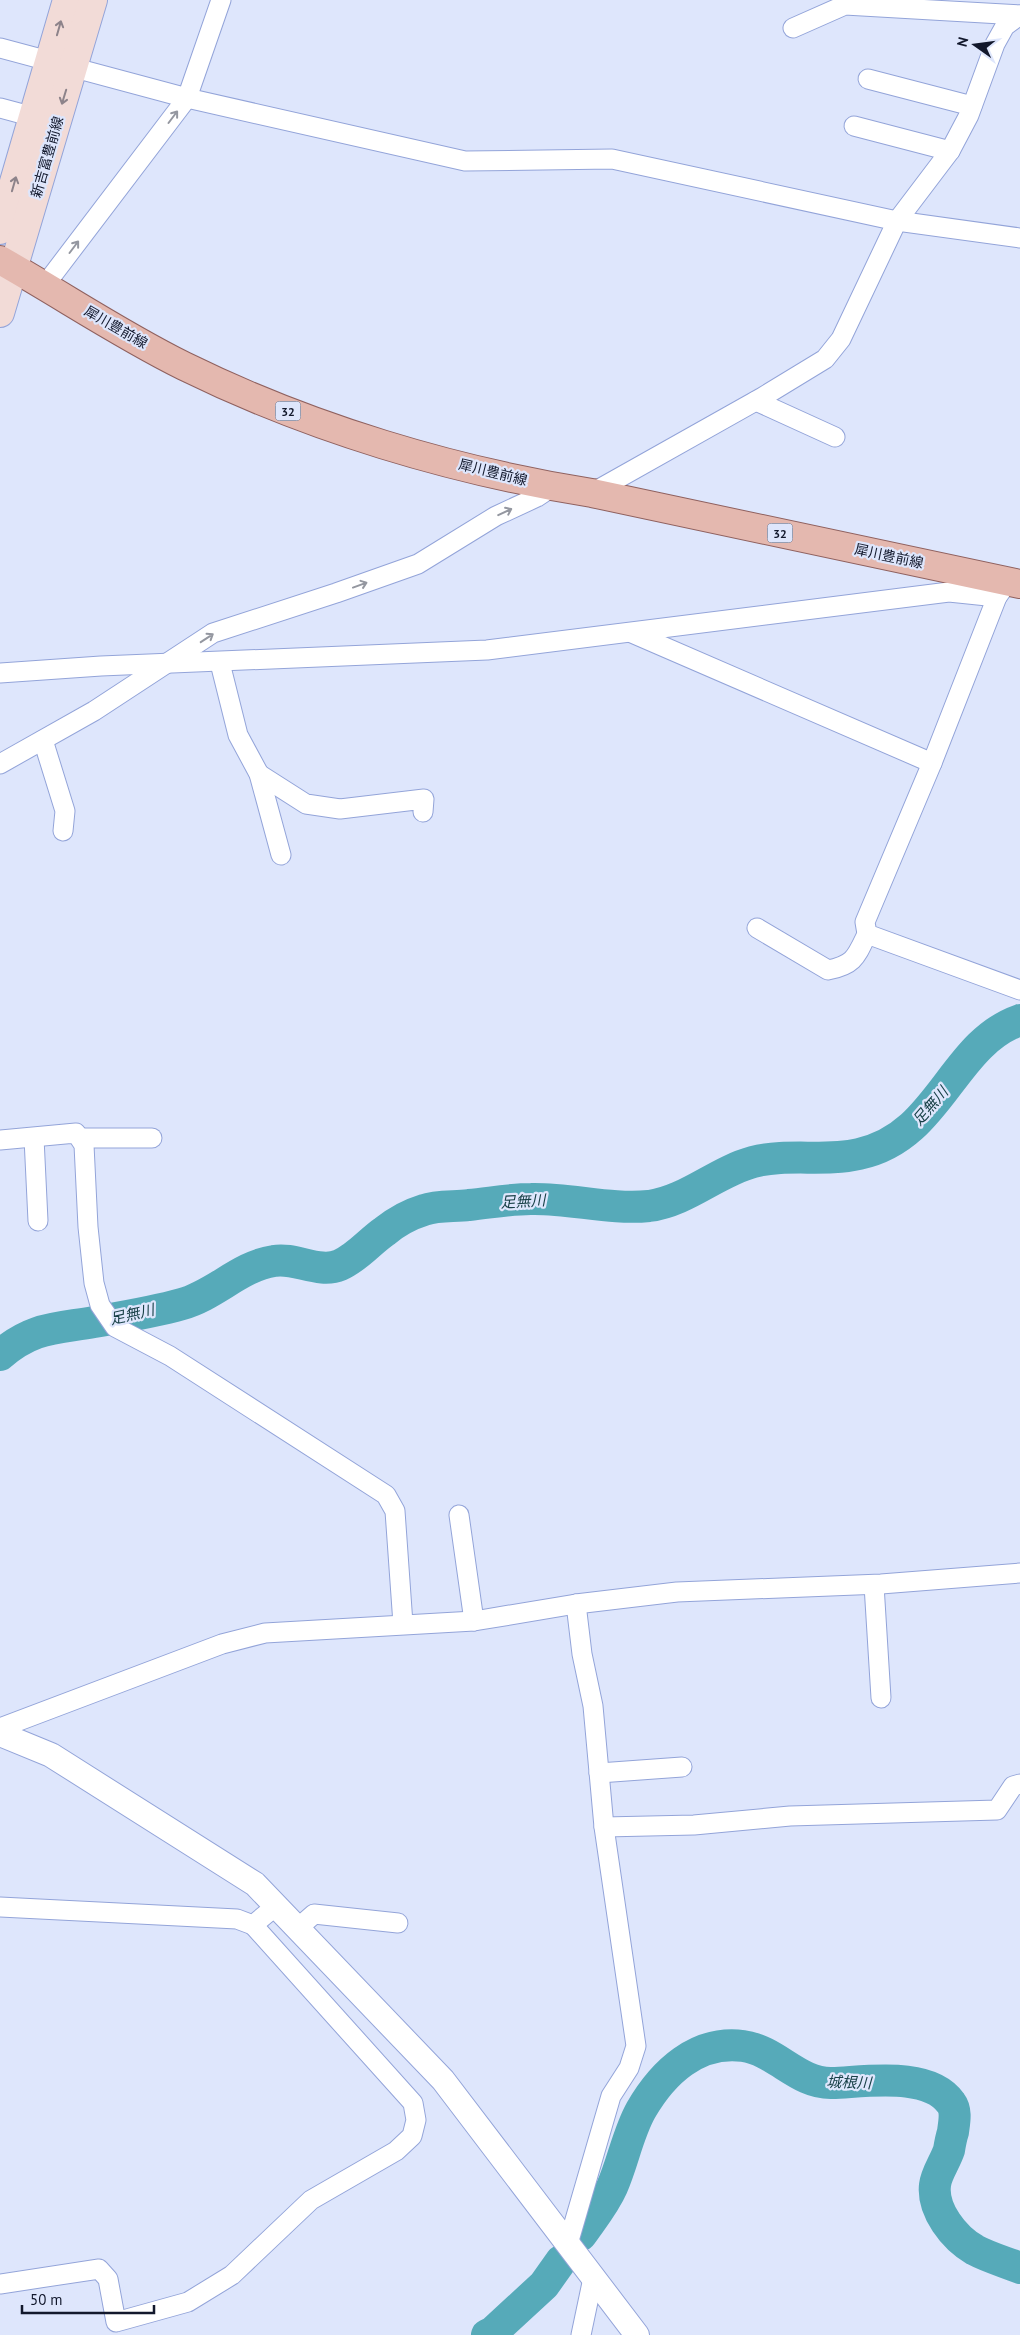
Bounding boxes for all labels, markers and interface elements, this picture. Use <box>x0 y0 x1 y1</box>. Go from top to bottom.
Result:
one-way arrow <box>55 20 65 36</box>
north arrow <box>950 20 1000 70</box>
text: N <box>953 35 972 48</box>
one-way arrow <box>59 89 69 105</box>
one-way arrow <box>167 111 178 124</box>
street label: 新吉富豊前線 <box>27 114 67 200</box>
one-way arrow <box>9 176 19 192</box>
one-way arrow <box>69 240 79 254</box>
street label: 犀川豊前線 <box>81 302 151 352</box>
road number: 32 <box>276 402 300 421</box>
street label: 犀川豊前線 <box>457 455 529 489</box>
one-way arrow <box>497 507 512 516</box>
road number: 32 <box>768 524 792 542</box>
street label: 犀川豊前線 <box>853 540 925 572</box>
one-way arrow <box>352 580 368 589</box>
one-way arrow <box>200 633 214 643</box>
water label: 足無川 <box>908 1081 953 1129</box>
water label: 足無川 <box>500 1190 548 1212</box>
water label: 足無川 <box>108 1299 158 1328</box>
water label: 城根川 <box>826 2072 874 2092</box>
scale bar <box>22 2282 155 2314</box>
text: 50 m <box>30 2290 63 2309</box>

